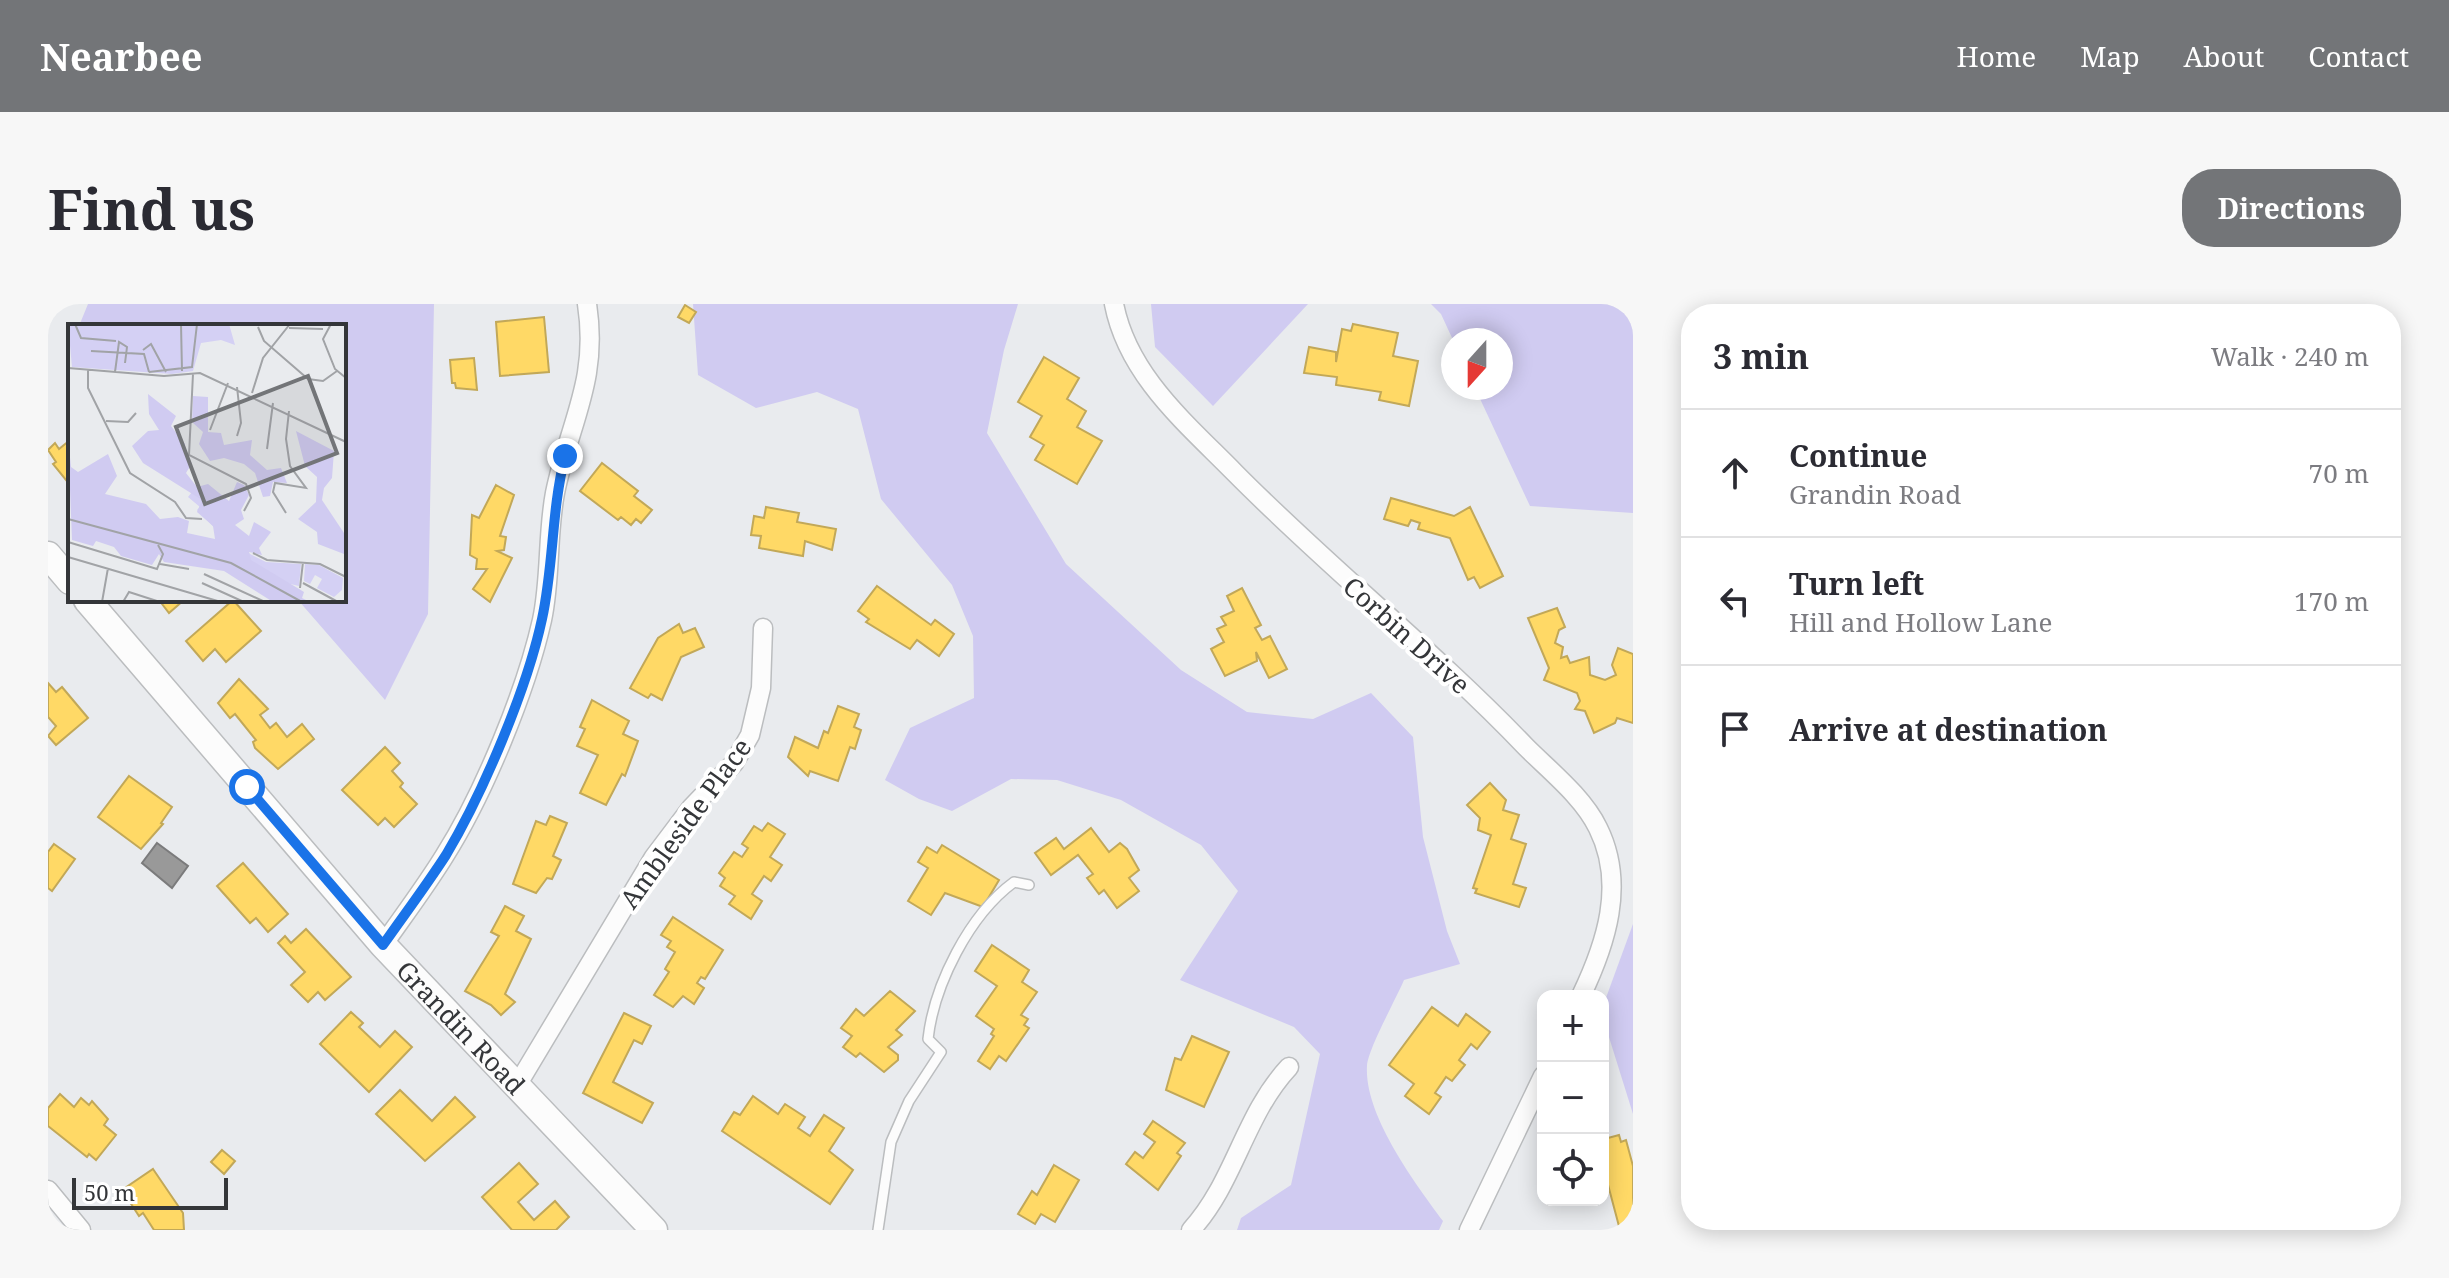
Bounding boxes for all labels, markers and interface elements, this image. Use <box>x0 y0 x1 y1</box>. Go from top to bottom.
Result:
text: Nearbee <box>40 30 203 82</box>
text: Home <box>1957 37 2036 75</box>
text: Map <box>2080 37 2140 75</box>
text: About <box>2184 37 2264 75</box>
text: Contact <box>2308 37 2409 75</box>
button: Directions <box>2182 169 2401 247</box>
text: Find us <box>48 170 255 246</box>
inset map <box>68 324 346 602</box>
north arrow <box>1441 328 1513 400</box>
text: 3 min <box>1713 333 1809 379</box>
text: Walk · 240 m <box>2211 338 2369 374</box>
text: Continue <box>1789 435 1927 476</box>
route end <box>547 438 583 474</box>
icon: ahead <box>1713 451 1757 495</box>
text: 70 m <box>2309 455 2369 491</box>
text: Grandin Road <box>1789 476 1961 512</box>
text: Turn left <box>1789 563 1924 604</box>
street label: Corbin Drive <box>1336 568 1478 702</box>
icon: left <box>1713 579 1757 623</box>
text: 170 m <box>2294 583 2369 619</box>
text: Hill and Hollow Lane <box>1789 604 2052 640</box>
icon: arrive <box>1713 707 1757 751</box>
text: Arrive at destination <box>1789 709 2108 750</box>
street label: Ambleside Place <box>611 730 759 916</box>
route start <box>229 769 265 805</box>
street label: Grandin Road <box>389 952 534 1102</box>
map controls <box>1537 990 1609 1206</box>
button: + <box>1537 990 1609 1062</box>
button: − <box>1537 1062 1609 1134</box>
button: locate <box>1537 1134 1609 1206</box>
scale bar <box>72 1174 228 1210</box>
text: 50 m <box>84 1177 135 1207</box>

